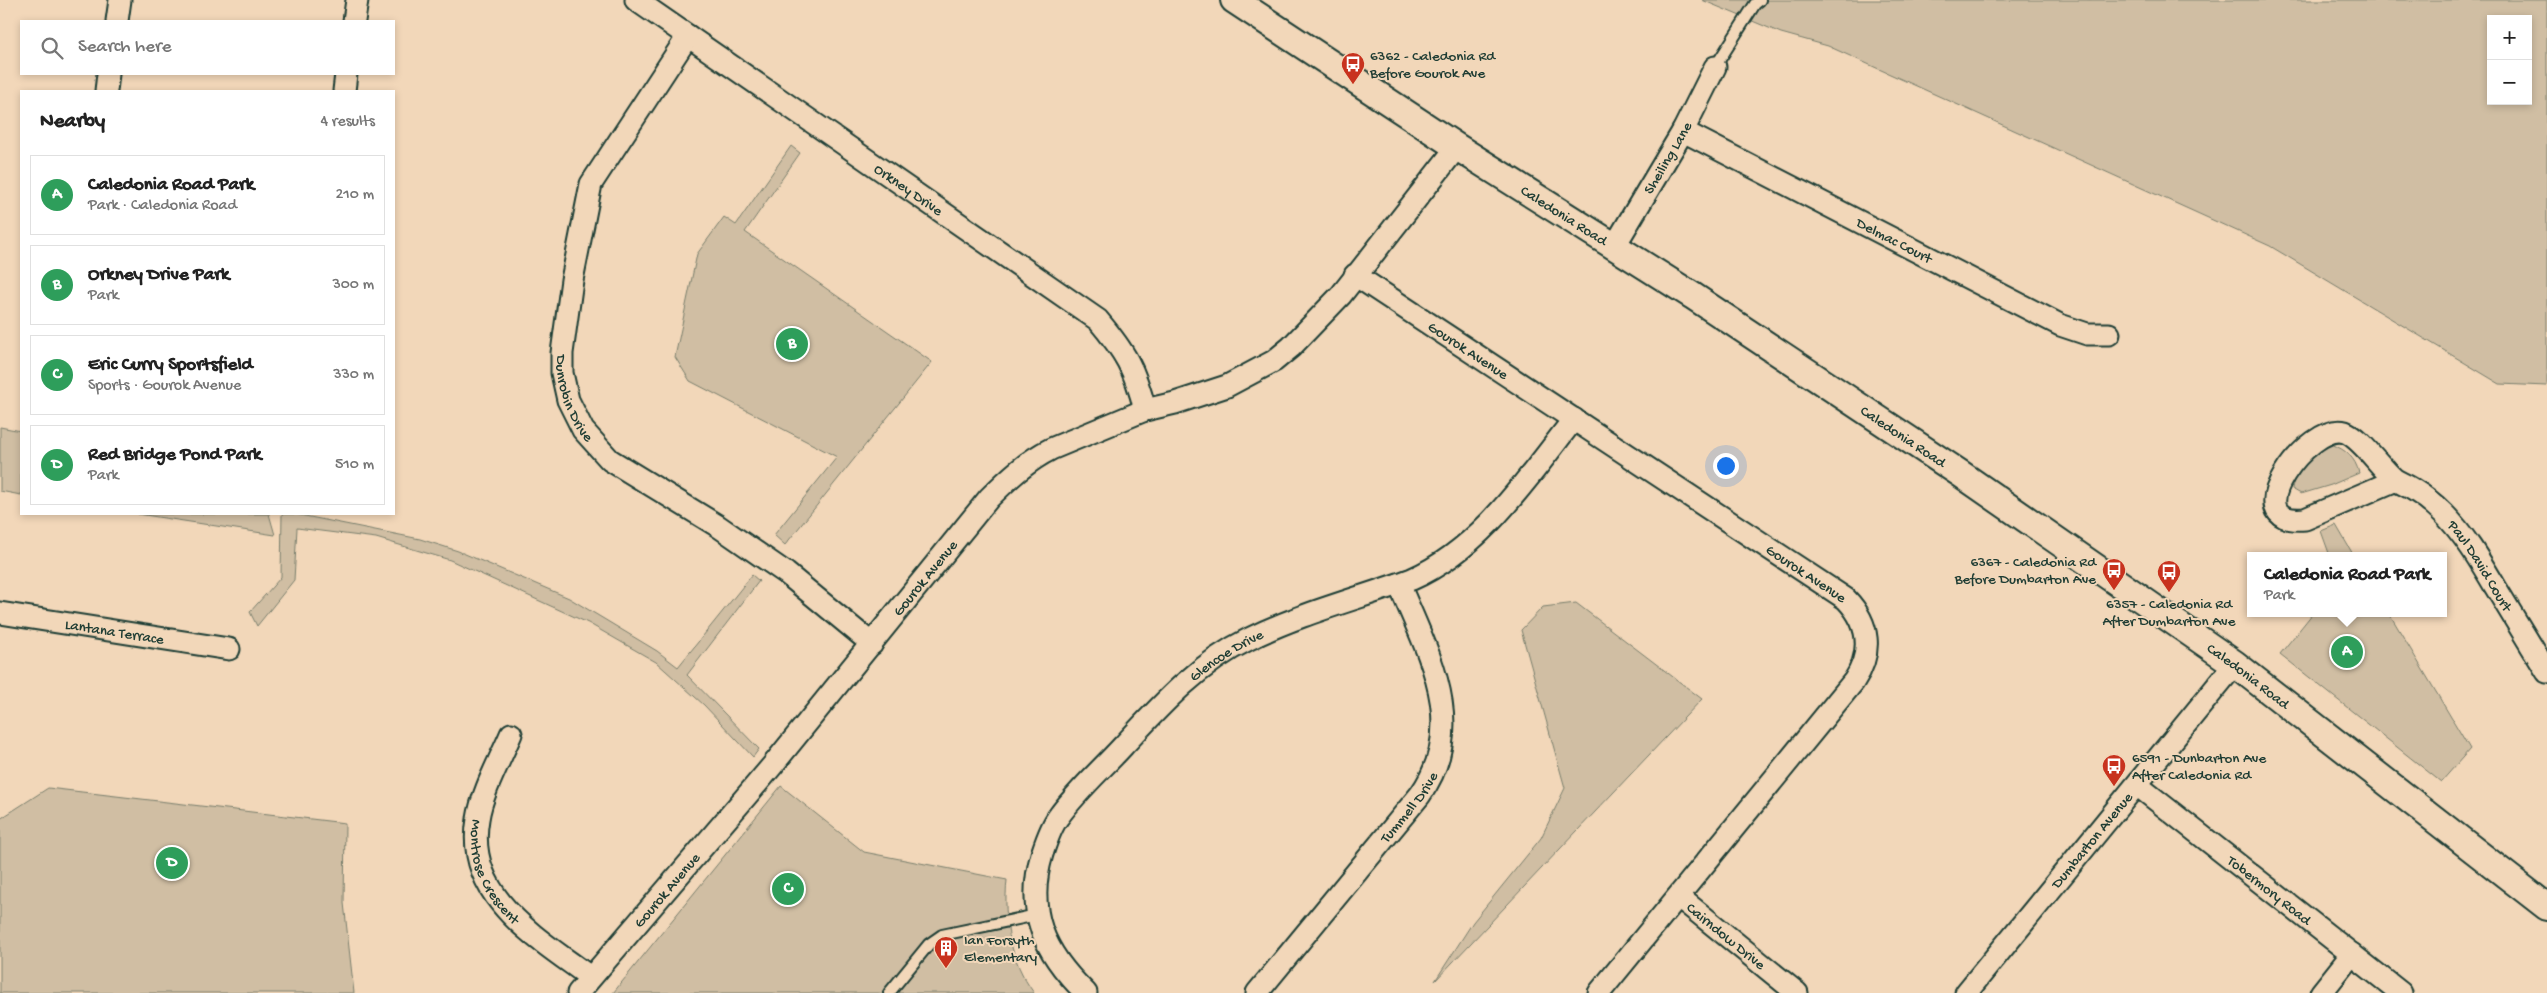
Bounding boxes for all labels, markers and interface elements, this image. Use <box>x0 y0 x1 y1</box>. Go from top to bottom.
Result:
map controls <box>2487 15 2532 105</box>
button: + <box>2487 15 2532 60</box>
search box <box>20 20 395 75</box>
icon: search <box>38 34 66 62</box>
text: Search here <box>78 36 172 59</box>
place label: 6362 - Caledonia Rd Before Gourok Ave <box>1369 48 1496 83</box>
bus stop icon: 6362 - Caledonia Rd Before Gourok Ave <box>1340 51 1366 85</box>
button: − <box>2487 60 2532 105</box>
text: Nearby <box>40 110 105 135</box>
text: 4 results <box>320 113 375 132</box>
street label: Sheiling Lane <box>1641 119 1697 198</box>
street label: Orkney Drive <box>870 161 946 221</box>
text: Caledonia Road Park <box>88 174 254 197</box>
street label: Caledonia Road <box>1516 182 1611 251</box>
text: A <box>52 186 62 205</box>
text: 210 m <box>335 186 374 205</box>
text: Park · Caledonia Road <box>88 197 237 216</box>
street label: Delmac Court <box>1852 214 1936 270</box>
text: Orkney Drive Park <box>88 264 229 287</box>
text: B <box>53 276 61 295</box>
text: 300 m <box>332 276 374 295</box>
text: Park <box>88 287 119 306</box>
street label: Gourok Avenue <box>1424 318 1511 385</box>
pin: B <box>776 325 808 363</box>
text: Eric Curry Sportsfield <box>88 354 253 377</box>
street label: Dunrobin Drive <box>551 354 597 447</box>
text: C <box>53 366 61 385</box>
text: 330 m <box>333 366 374 385</box>
text: Sports · Gourok Avenue <box>88 377 241 396</box>
street label: Caledonia Road <box>1856 403 1950 473</box>
text: Red Bridge Pond Park <box>88 444 261 467</box>
your location <box>1713 453 1739 479</box>
text: D <box>52 456 62 475</box>
text: 510 m <box>335 456 374 475</box>
text: Park <box>88 467 119 486</box>
street label: Paul David Court <box>2442 517 2516 617</box>
street label: Gourok Avenue <box>890 537 962 621</box>
street label: Gourok Avenue <box>1762 542 1849 608</box>
popup <box>2247 552 2447 617</box>
place label: 6367 - Caledonia Rd Before Dumbarton Ave <box>1954 554 2097 589</box>
bus stop icon: 6367 - Caledonia Rd Before Dumbarton Ave <box>2101 557 2127 591</box>
bus stop icon: 6357 - Caledonia Rd After Dumbarton Ave <box>2156 559 2182 593</box>
text: Caledonia Road Park <box>2264 564 2430 587</box>
text: Park <box>2264 587 2294 606</box>
place label: 6357 - Caledonia Rd After Dumbarton Ave <box>2103 596 2236 631</box>
street label: Lantana Terrace <box>64 616 165 650</box>
street label: Glencoe Drive <box>1186 626 1267 686</box>
pin: A <box>2331 633 2363 671</box>
street label: Caledonia Road <box>2202 640 2293 715</box>
place label: 6591 - Dunbarton Ave After Caledonia Rd <box>2132 750 2266 785</box>
bus stop icon: 6591 - Dunbarton Ave After Caledonia Rd <box>2101 753 2127 787</box>
street label: Tummell Drive <box>1377 769 1443 848</box>
street label: Dumbarton Avenue <box>2048 789 2138 893</box>
street label: Montrose Crescent <box>465 818 524 930</box>
pin: D <box>156 844 188 882</box>
street label: Gourok Avenue <box>631 850 705 932</box>
street label: Tobermory Road <box>2222 852 2315 931</box>
pin: C <box>772 870 804 908</box>
street label: Cairndow Drive <box>1682 900 1768 975</box>
place label: Ian Forsyth Elementary <box>964 932 1038 967</box>
building icon: Ian Forsyth Elementary <box>933 935 959 969</box>

